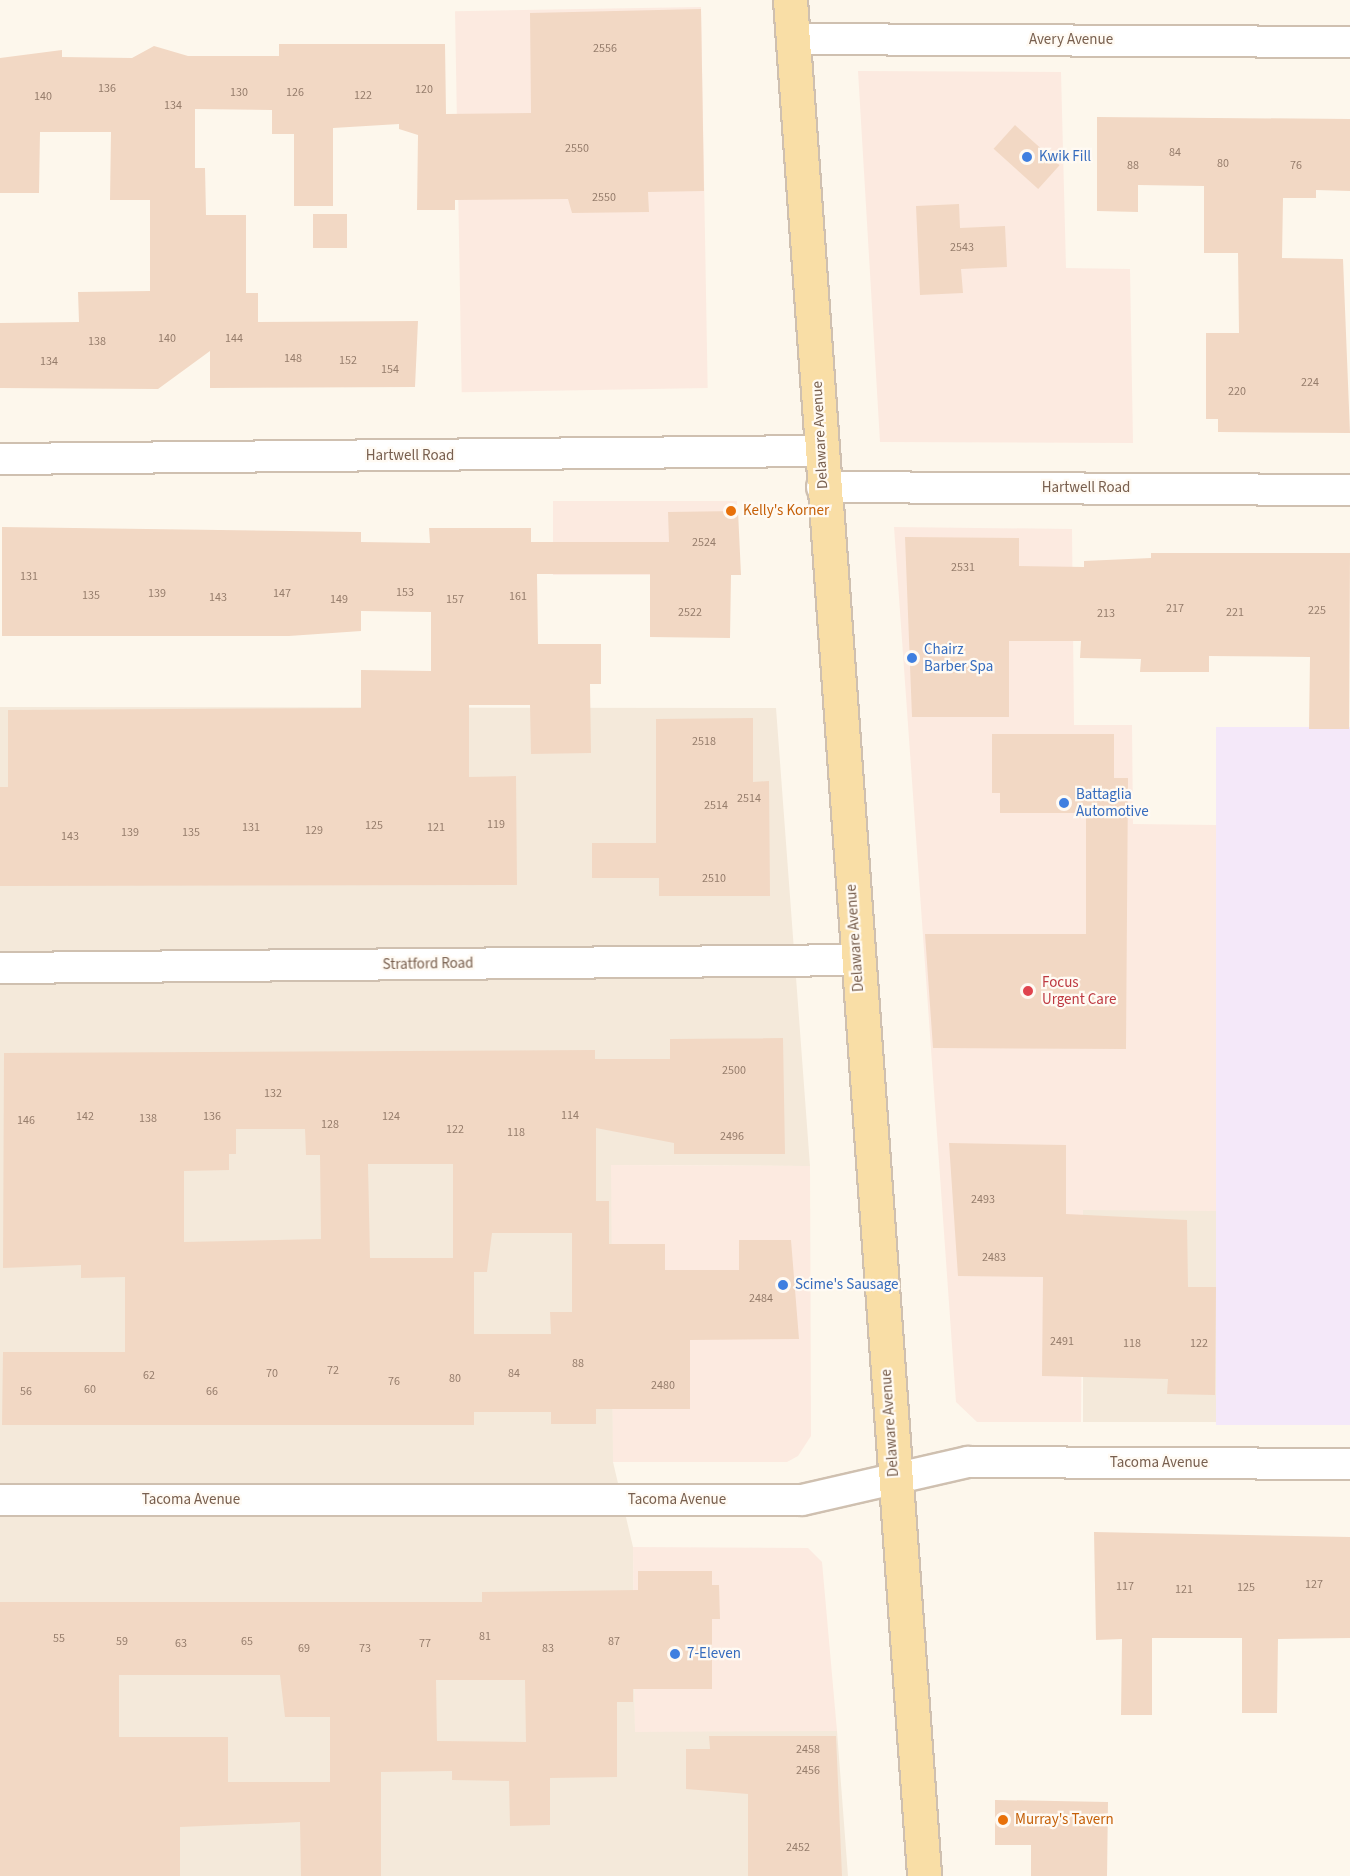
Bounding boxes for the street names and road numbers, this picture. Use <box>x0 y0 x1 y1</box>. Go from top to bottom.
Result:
street label: Avery Avenue <box>1029 31 1113 49</box>
street label: Delaware Avenue <box>808 381 832 489</box>
street label: Hartwell Road <box>366 447 454 465</box>
street label: Hartwell Road <box>1042 479 1130 497</box>
street label: Delaware Avenue <box>842 884 868 992</box>
street label: Stratford Road <box>382 954 474 974</box>
street label: Delaware Avenue <box>877 1369 903 1477</box>
street label: Tacoma Avenue <box>1110 1454 1208 1472</box>
street label: Tacoma Avenue <box>142 1491 240 1509</box>
street label: Tacoma Avenue <box>628 1491 726 1509</box>

